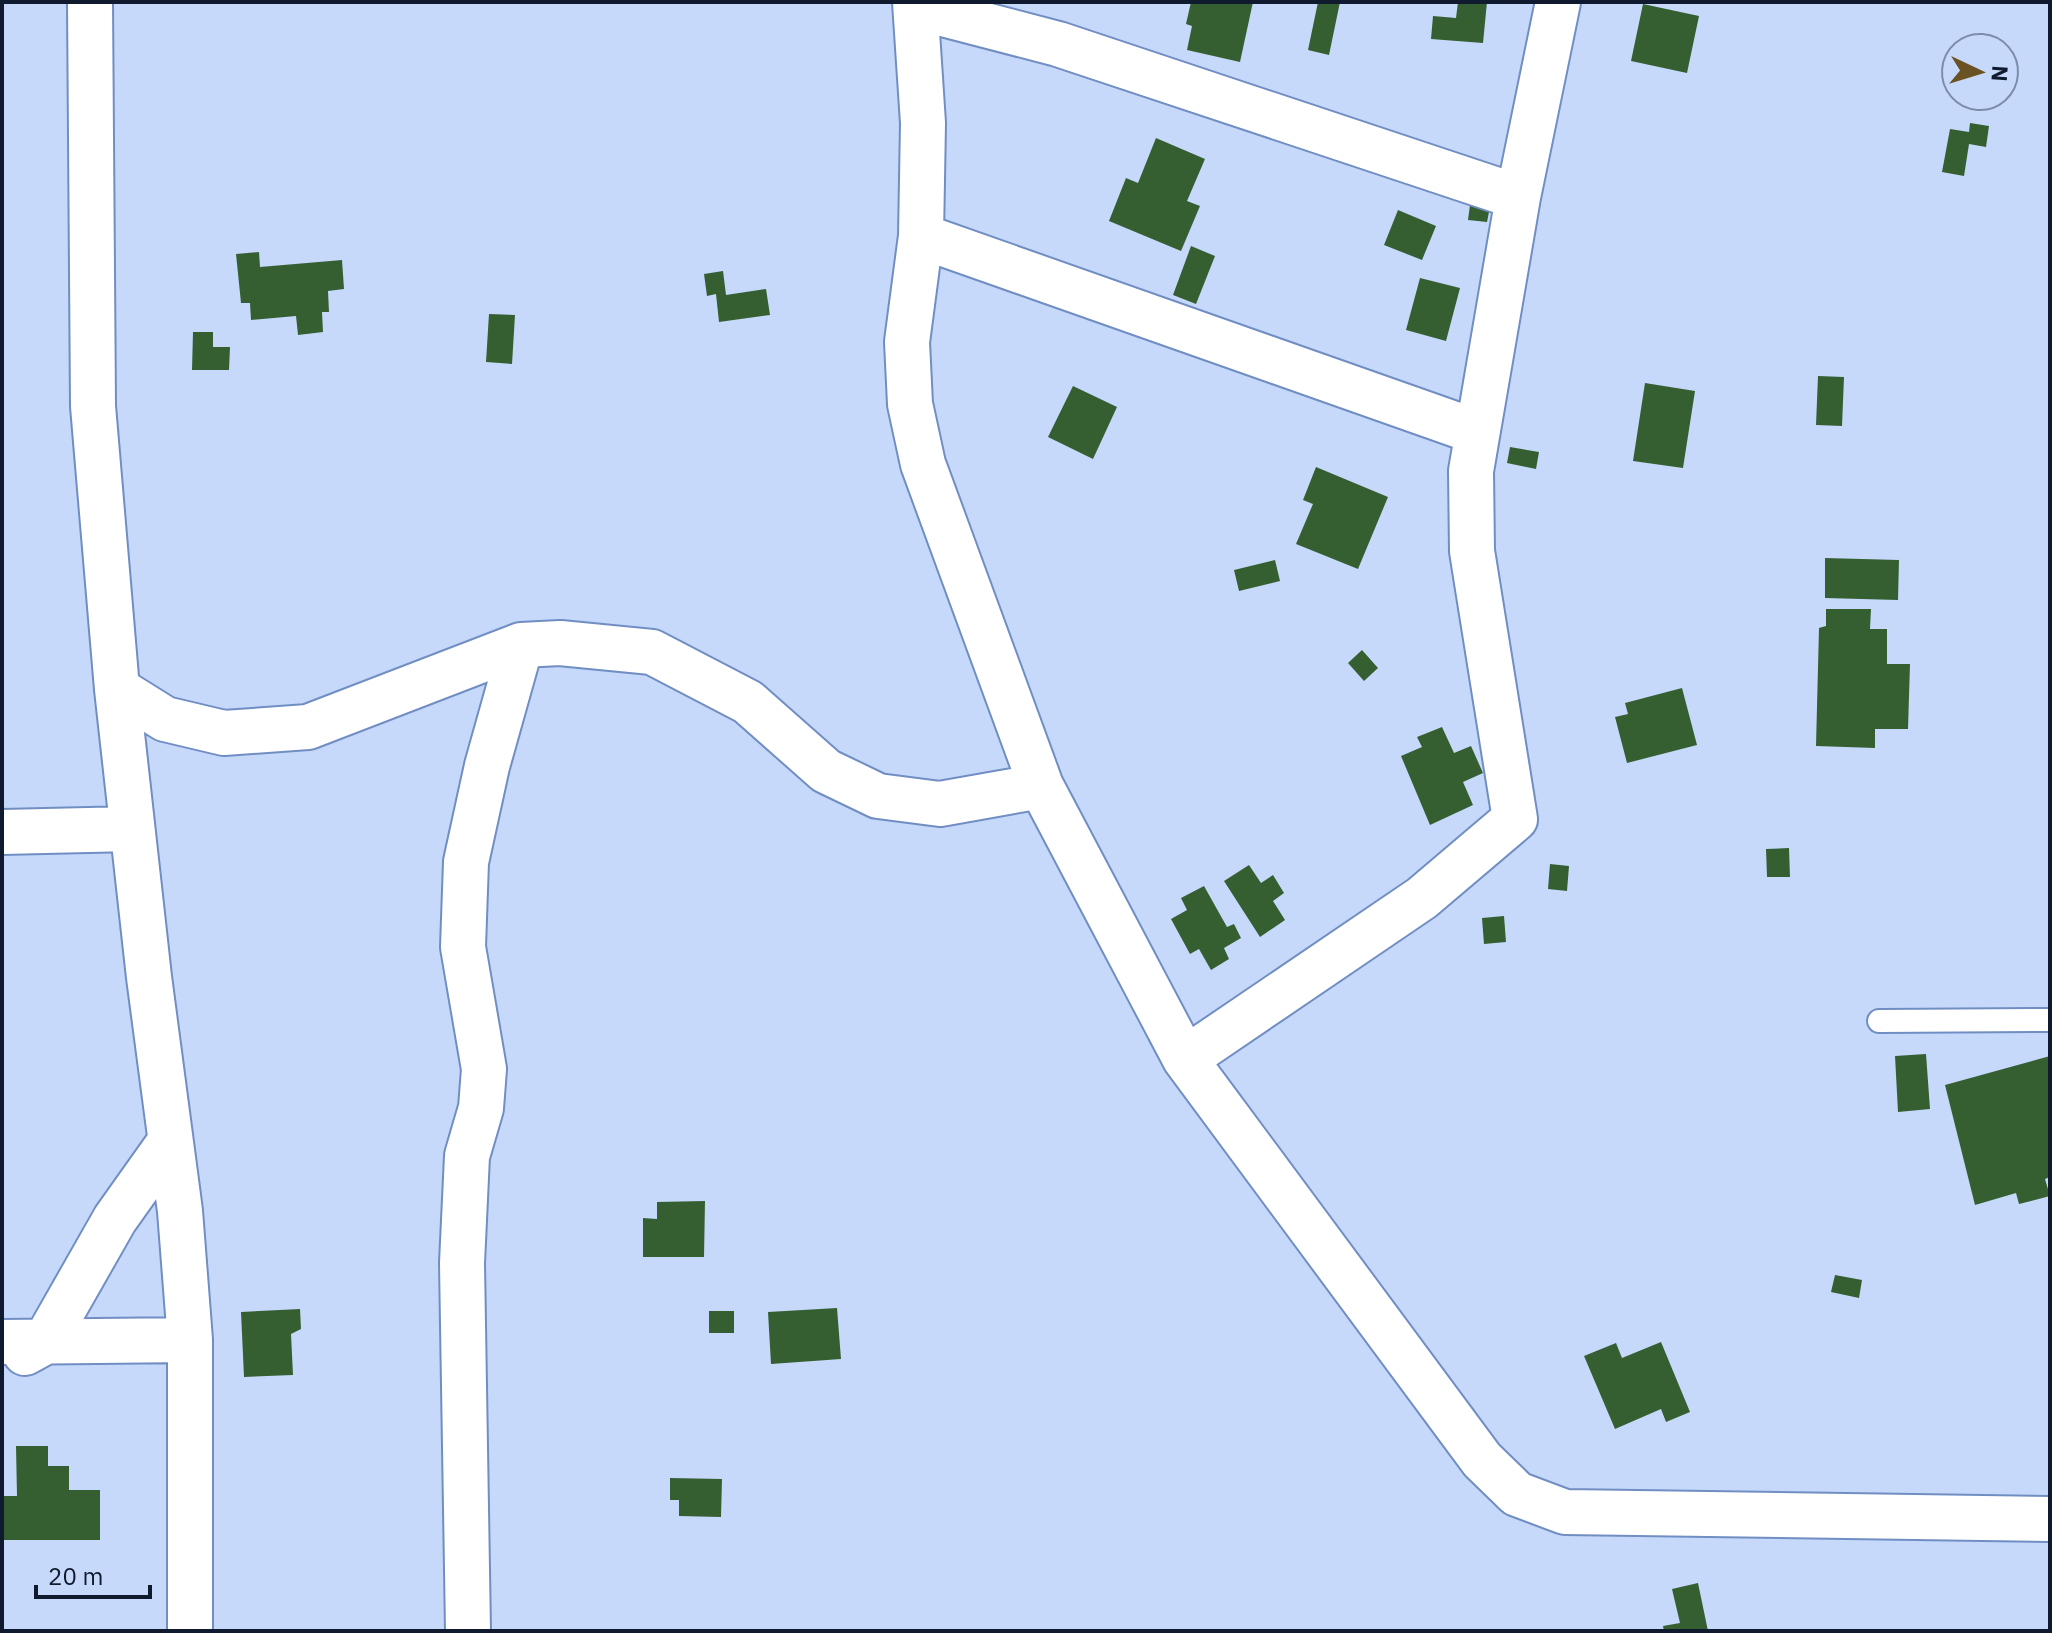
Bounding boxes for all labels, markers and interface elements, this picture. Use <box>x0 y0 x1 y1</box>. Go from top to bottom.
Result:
north arrow <box>1940 32 2020 112</box>
text: N <box>1985 64 2015 82</box>
scale bar <box>36 1549 150 1599</box>
text: 20 m <box>48 1560 103 1592</box>

